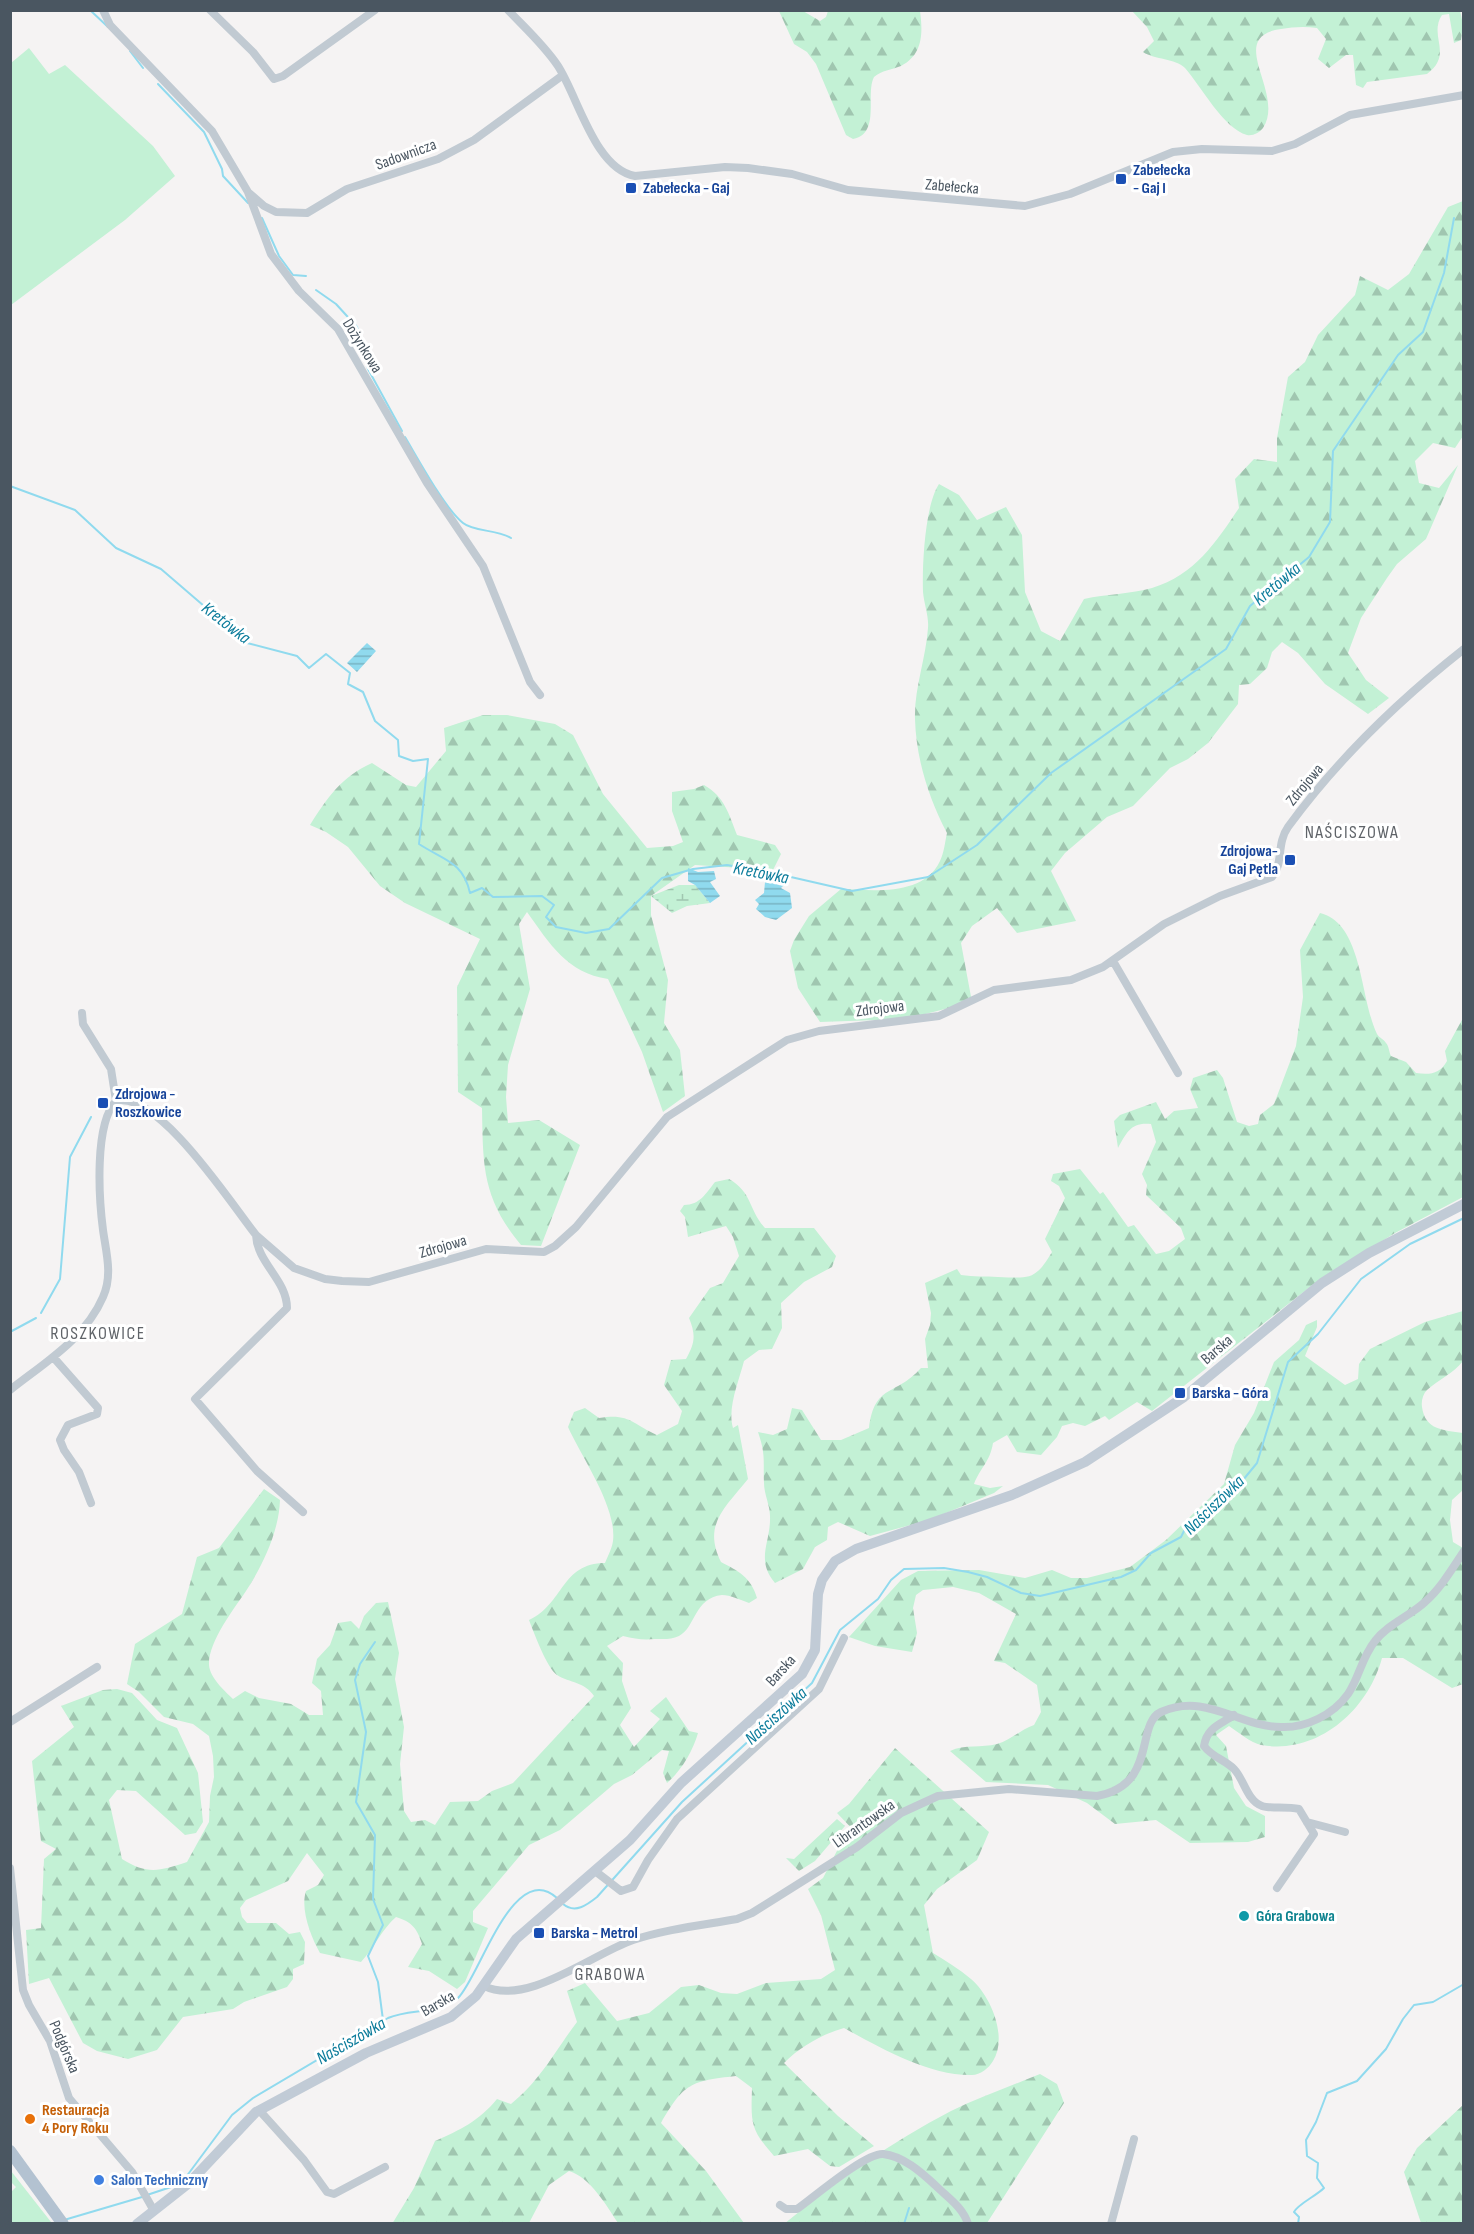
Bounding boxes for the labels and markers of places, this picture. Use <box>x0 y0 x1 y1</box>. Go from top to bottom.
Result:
place label: Zabełecka - Gaj I <box>1133 161 1190 198</box>
marker: Zabełecka - Gaj I <box>1114 172 1128 186</box>
place label: Zabełecka - Gaj <box>643 179 730 198</box>
marker: Zabełecka - Gaj <box>624 181 638 195</box>
place label: Zdrojowa- Gaj Pętla <box>1220 842 1278 879</box>
marker: Zdrojowa- Gaj Pętla <box>1283 853 1297 867</box>
place label: Zdrojowa - Roszkowice <box>115 1085 182 1122</box>
marker: Zdrojowa - Roszkowice <box>96 1096 110 1110</box>
place label: Barska - Góra <box>1192 1384 1268 1403</box>
marker: Barska - Góra <box>1173 1386 1187 1400</box>
place label: Góra Grabowa <box>1256 1907 1335 1926</box>
marker: Góra Grabowa <box>1237 1909 1251 1923</box>
place label: Barska - Metrol <box>551 1924 638 1943</box>
marker: Barska - Metrol <box>532 1926 546 1940</box>
place label: Restauracja 4 Pory Roku <box>42 2101 109 2138</box>
marker: Restauracja 4 Pory Roku <box>23 2112 37 2126</box>
place label: Salon Techniczny <box>111 2171 209 2190</box>
marker: Salon Techniczny <box>92 2173 106 2187</box>

